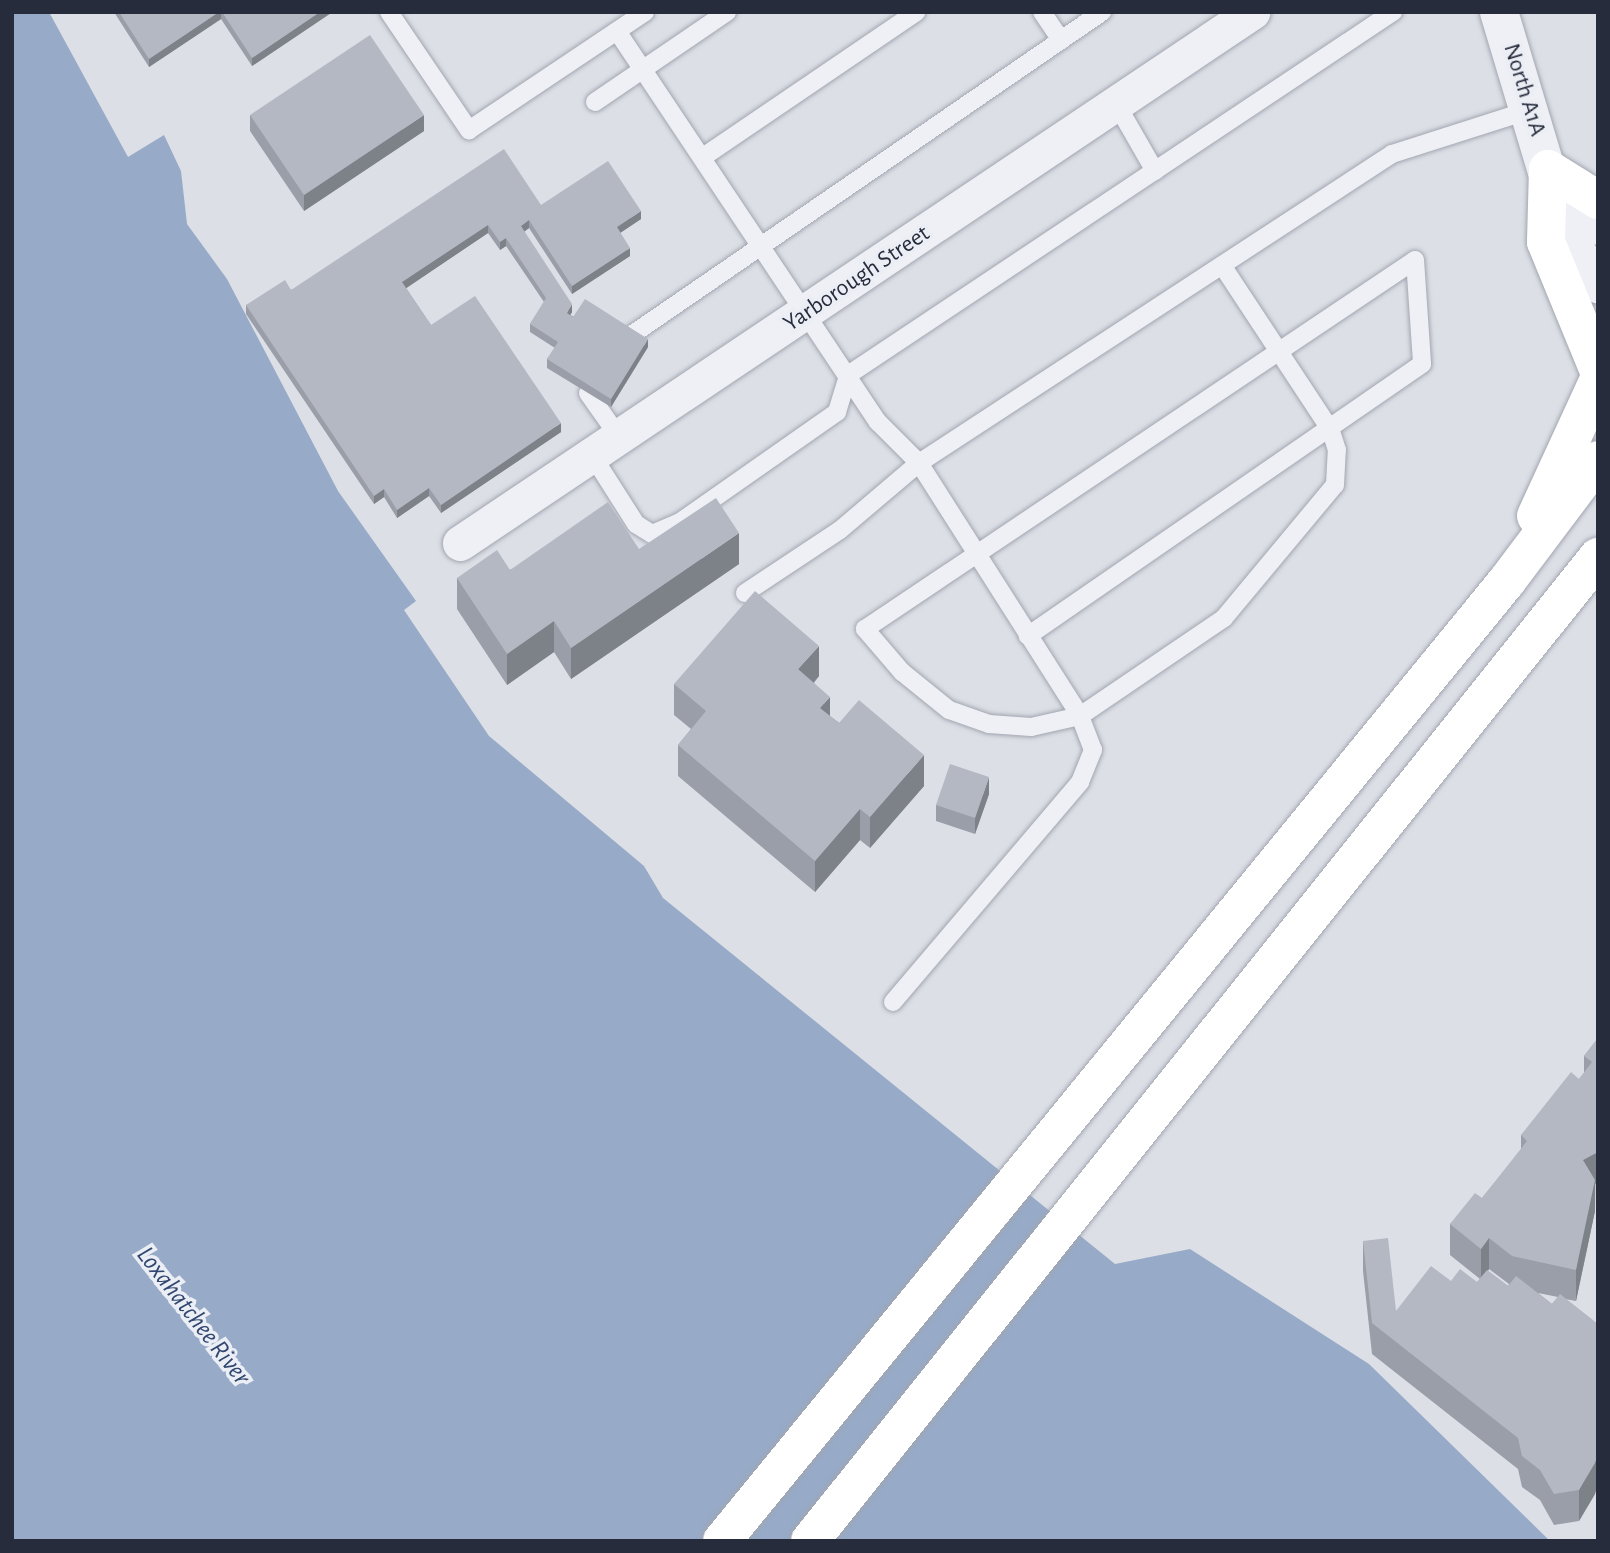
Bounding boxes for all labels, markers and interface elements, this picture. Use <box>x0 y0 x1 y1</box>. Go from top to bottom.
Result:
street label: North A1A <box>1496 40 1552 140</box>
street label: Yarborough Street <box>778 220 936 338</box>
water label: Loxahatchee River <box>129 1241 257 1391</box>

